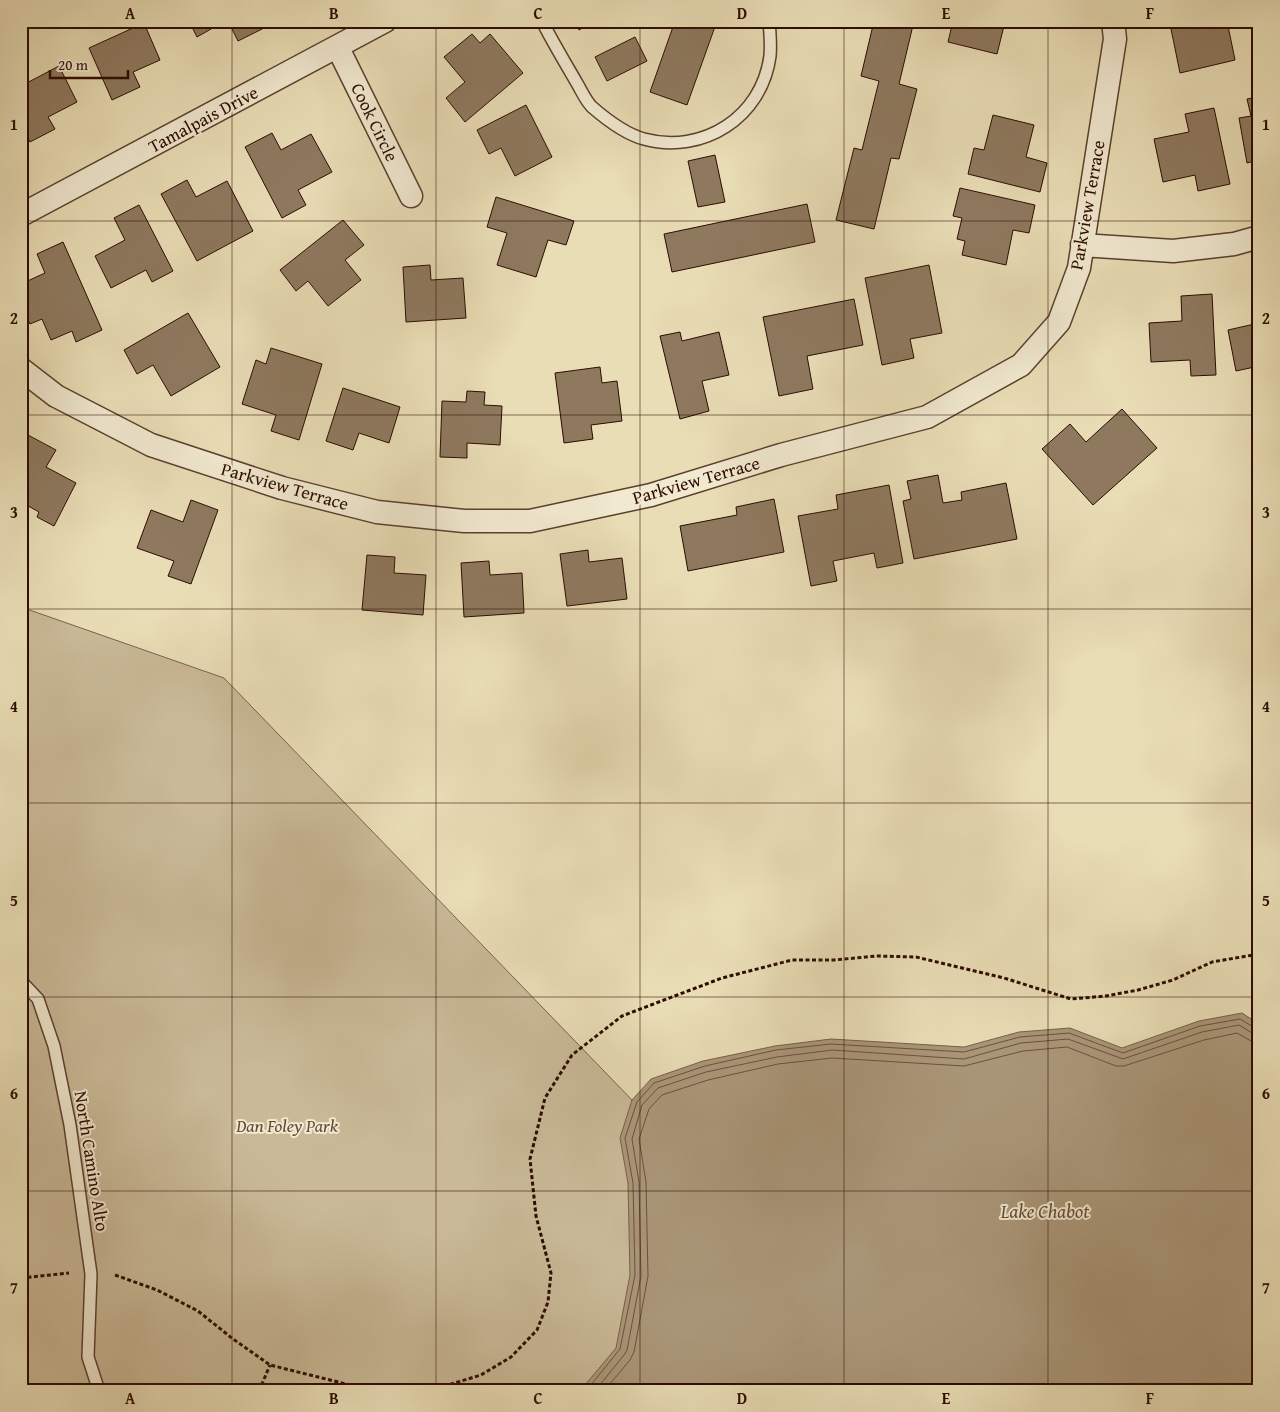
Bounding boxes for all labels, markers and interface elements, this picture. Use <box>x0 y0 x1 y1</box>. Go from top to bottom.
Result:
text: A <box>125 1 136 25</box>
text: B <box>329 1 339 25</box>
text: C <box>533 1 543 25</box>
text: D <box>737 1 747 25</box>
text: E <box>942 1 951 25</box>
text: F <box>1146 1 1154 25</box>
scale bar <box>50 48 128 80</box>
text: 20 m <box>58 54 89 75</box>
street label: Cook Circle <box>344 78 406 166</box>
street label: Tamalpais Drive <box>143 79 263 159</box>
text: 1 <box>10 112 18 136</box>
text: 1 <box>1262 112 1270 136</box>
street label: Parkview Terrace <box>1062 138 1112 272</box>
text: 2 <box>10 306 18 330</box>
text: 2 <box>1262 306 1270 330</box>
street label: Parkview Terrace <box>629 449 763 511</box>
street label: Parkview Terrace <box>218 455 352 517</box>
text: 3 <box>10 500 18 524</box>
text: 3 <box>1262 500 1270 524</box>
text: 4 <box>10 694 18 718</box>
text: 4 <box>1262 694 1270 718</box>
text: 5 <box>10 888 18 912</box>
text: 5 <box>1262 888 1270 912</box>
text: 6 <box>10 1081 18 1105</box>
text: 6 <box>1262 1081 1270 1105</box>
street label: North Camino Alto <box>68 1089 116 1233</box>
park label: Dan Foley Park <box>235 1112 339 1139</box>
water label: Lake Chabot <box>1000 1197 1090 1225</box>
text: 7 <box>10 1275 18 1299</box>
text: 7 <box>1262 1275 1270 1299</box>
text: A <box>125 1386 136 1410</box>
text: B <box>329 1386 339 1410</box>
text: C <box>533 1386 543 1410</box>
text: D <box>737 1386 747 1410</box>
text: E <box>942 1386 951 1410</box>
text: F <box>1146 1386 1154 1410</box>

